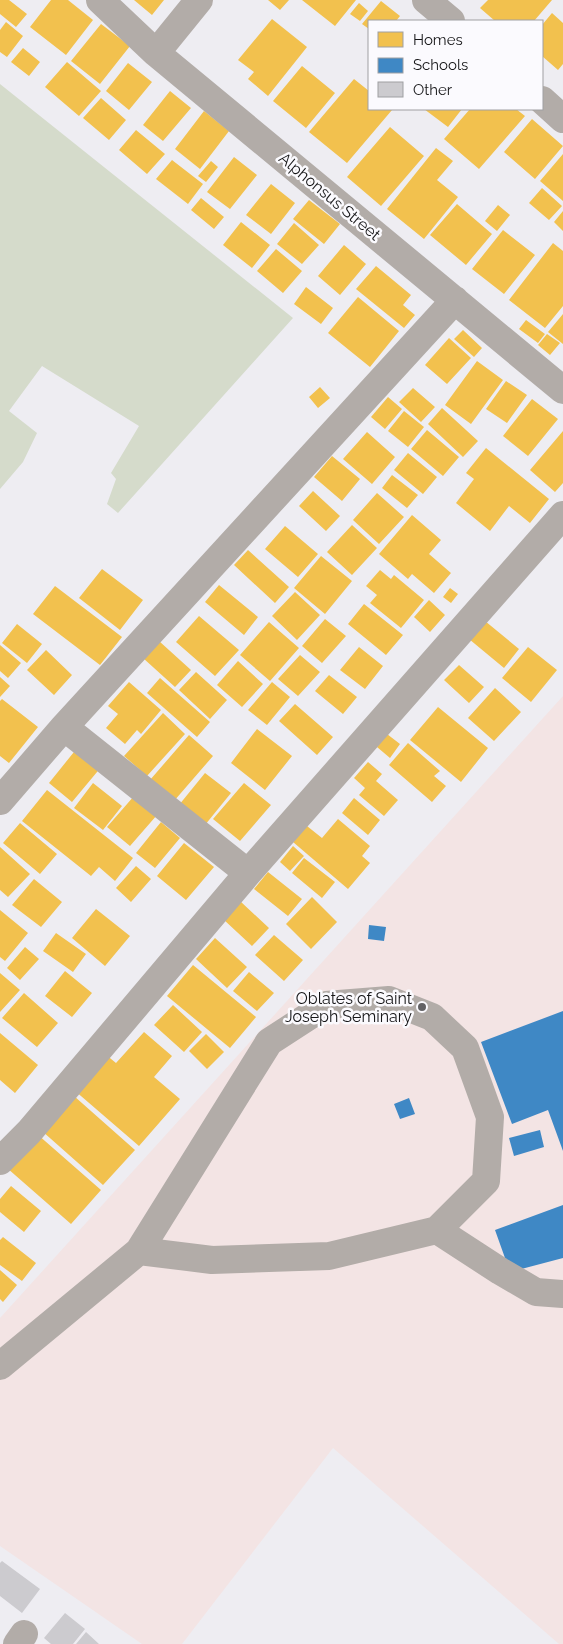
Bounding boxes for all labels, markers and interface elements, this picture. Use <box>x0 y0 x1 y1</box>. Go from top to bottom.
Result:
legend <box>368 20 543 110</box>
text: Homes <box>413 31 463 49</box>
text: Schools <box>413 56 468 74</box>
text: Other <box>413 81 453 99</box>
street label: Alphonsus Street <box>275 148 385 245</box>
place label: Oblates of Saint Joseph Seminary <box>285 989 413 1026</box>
marker: Oblates of Saint Joseph Seminary <box>416 1001 428 1013</box>

